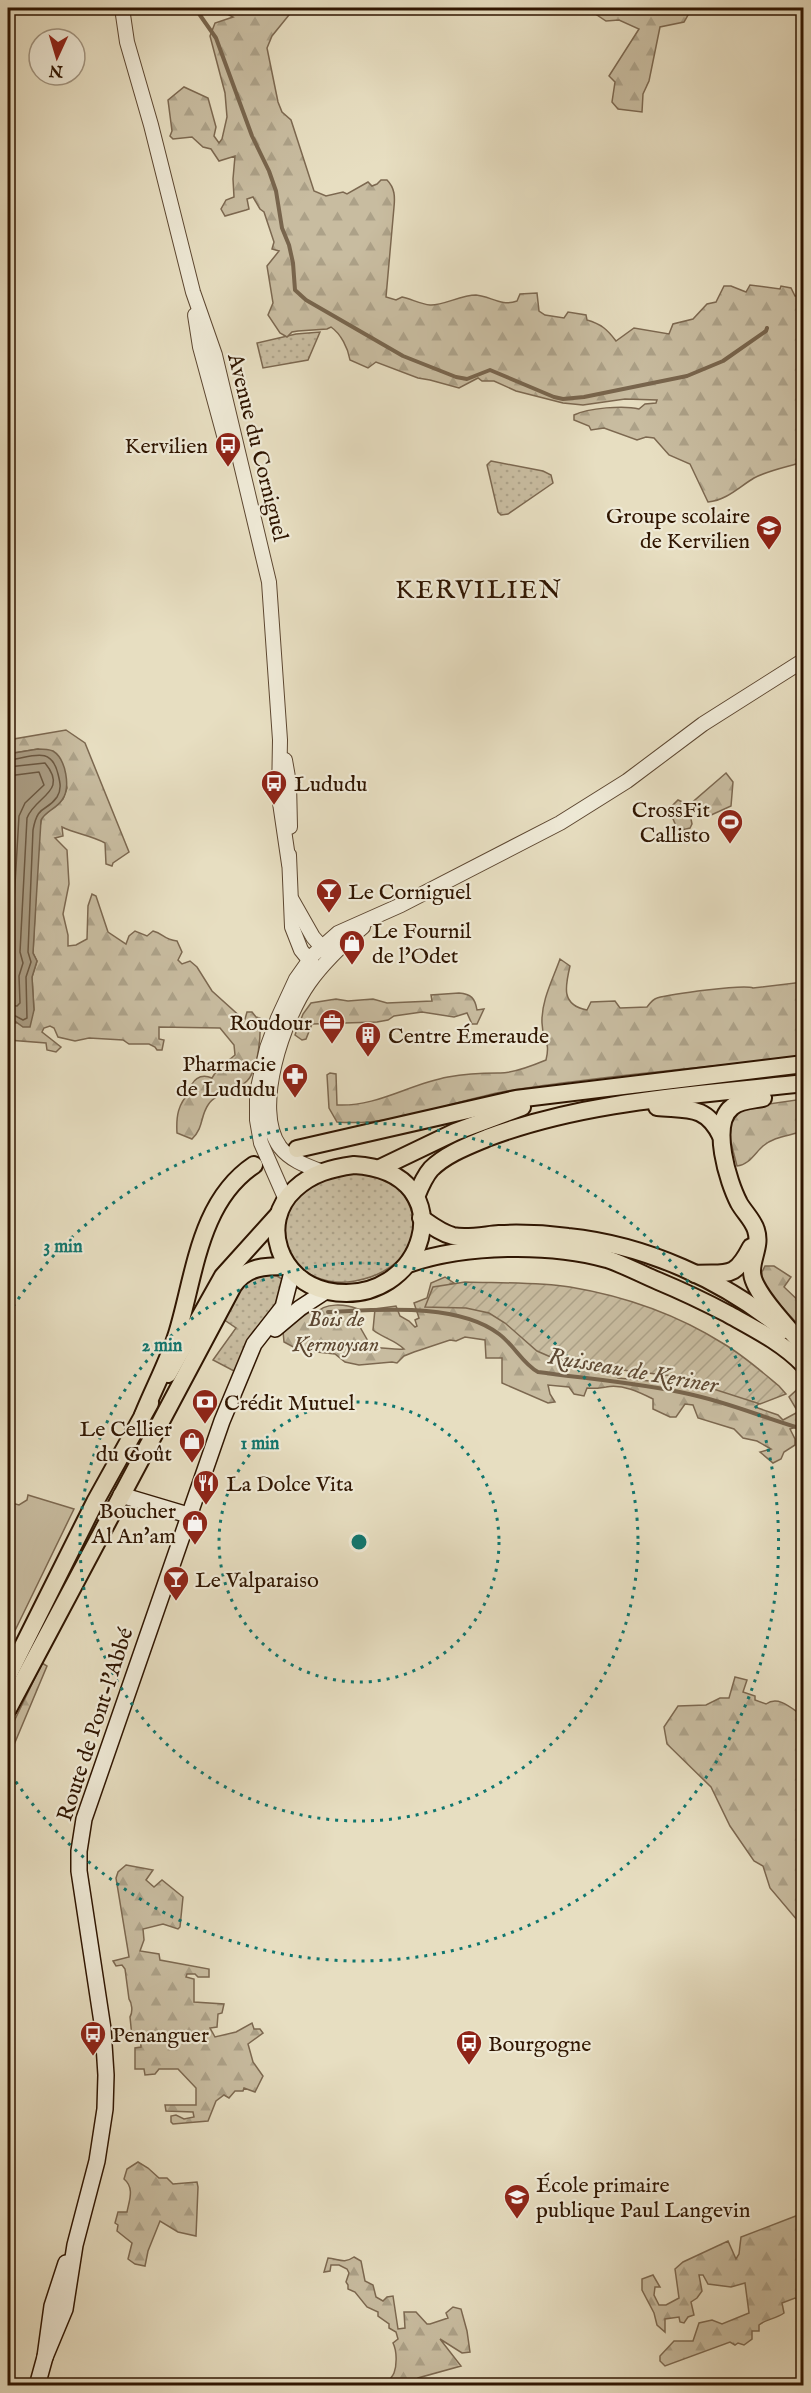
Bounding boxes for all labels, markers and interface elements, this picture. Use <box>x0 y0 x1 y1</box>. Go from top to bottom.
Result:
north arrow <box>27 27 87 87</box>
text: N <box>48 59 65 80</box>
street label: Avenue du Corniguel <box>220 350 294 544</box>
bus stop icon: Kervilien <box>213 430 243 468</box>
place label: Kervilien <box>125 433 208 461</box>
place label: Groupe scolaire de Kervilien <box>606 503 750 556</box>
school or university icon: Groupe scolaire de Kervilien <box>754 513 784 551</box>
district label: KERVILIEN <box>395 574 563 607</box>
bus stop icon: Lududu <box>259 768 289 806</box>
place label: Lududu <box>294 771 367 799</box>
place label: CrossFit Callisto <box>632 797 710 850</box>
sports icon: CrossFit Callisto <box>715 807 745 845</box>
bar icon: Le Corniguel <box>314 876 344 914</box>
place label: Le Corniguel <box>348 879 471 907</box>
place label: Le Fournil de l'Odet <box>372 918 471 971</box>
shop icon: Le Fournil de l'Odet <box>337 928 367 966</box>
office icon: Roudour <box>317 1007 347 1045</box>
place label: Roudour <box>229 1010 312 1038</box>
building icon: Centre Émeraude <box>353 1020 383 1058</box>
place label: Centre Émeraude <box>388 1023 549 1051</box>
place label: Pharmacie de Lududu <box>176 1051 276 1104</box>
pharmacy icon: Pharmacie de Lududu <box>280 1061 310 1099</box>
text: 3 min <box>44 1236 83 1259</box>
park label: Bois de Kermoysan <box>292 1306 379 1359</box>
text: 2 min <box>142 1335 183 1358</box>
water label: Ruisseau de Keriner <box>545 1341 722 1402</box>
bank icon: Crédit Mutuel <box>190 1387 220 1425</box>
place label: Crédit Mutuel <box>224 1390 355 1418</box>
place label: Le Cellier du Goût <box>79 1416 172 1469</box>
shop icon: Le Cellier du Goût <box>177 1426 207 1464</box>
text: 1 min <box>241 1433 280 1456</box>
restaurant icon: La Dolce Vita <box>191 1468 221 1506</box>
place label: La Dolce Vita <box>226 1471 353 1499</box>
place label: Boucher Al An'am <box>90 1498 176 1551</box>
shop icon: Boucher Al An'am <box>180 1508 210 1546</box>
centre of rings <box>349 1532 369 1552</box>
bar icon: Le Valparaiso <box>161 1564 191 1602</box>
place label: Le Valparaiso <box>195 1567 319 1595</box>
street label: Route de Pont-l'Abbé <box>51 1624 140 1825</box>
bus stop icon: Penanguer <box>78 2019 108 2057</box>
place label: Penanguer <box>112 2022 209 2050</box>
bus stop icon: Bourgogne <box>454 2028 484 2066</box>
place label: Bourgogne <box>488 2031 591 2059</box>
place label: École primaire publique Paul Langevin <box>536 2172 751 2225</box>
school or university icon: École primaire publique Paul Langevin <box>502 2182 532 2220</box>

